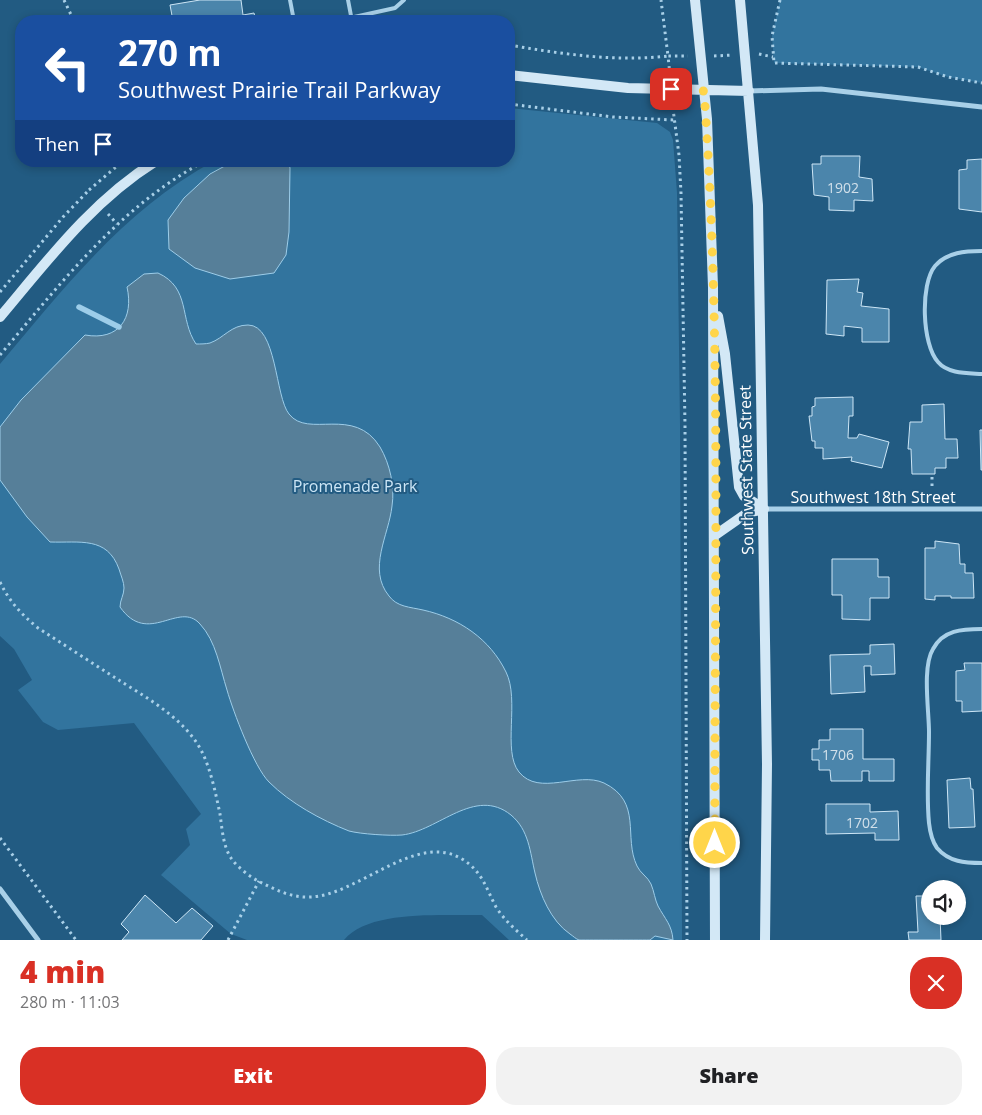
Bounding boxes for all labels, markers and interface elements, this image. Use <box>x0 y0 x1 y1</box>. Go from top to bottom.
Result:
text: 270 m <box>118 29 222 76</box>
icon: left <box>35 35 100 100</box>
pin <box>650 68 692 110</box>
text: Southwest Prairie Trail Parkway <box>118 74 441 104</box>
icon: arrive <box>657 75 685 103</box>
icon: arrive <box>89 130 117 158</box>
text: Then <box>35 131 79 157</box>
house number: 1902 <box>827 178 859 197</box>
street label: Southwest State Street <box>734 385 758 555</box>
park label: Promenade Park <box>293 475 418 497</box>
street label: Southwest 18th Street <box>790 486 956 508</box>
house number: 1706 <box>822 745 854 764</box>
house number: 1702 <box>846 813 878 832</box>
position arrow <box>688 816 740 868</box>
map controls <box>921 880 966 925</box>
button: sound <box>921 880 966 925</box>
text: 4 min <box>20 951 105 992</box>
button: close <box>910 957 962 1009</box>
text: 280 m · 11:03 <box>20 991 120 1013</box>
button: Exit <box>20 1047 486 1105</box>
button: Share <box>496 1047 962 1105</box>

